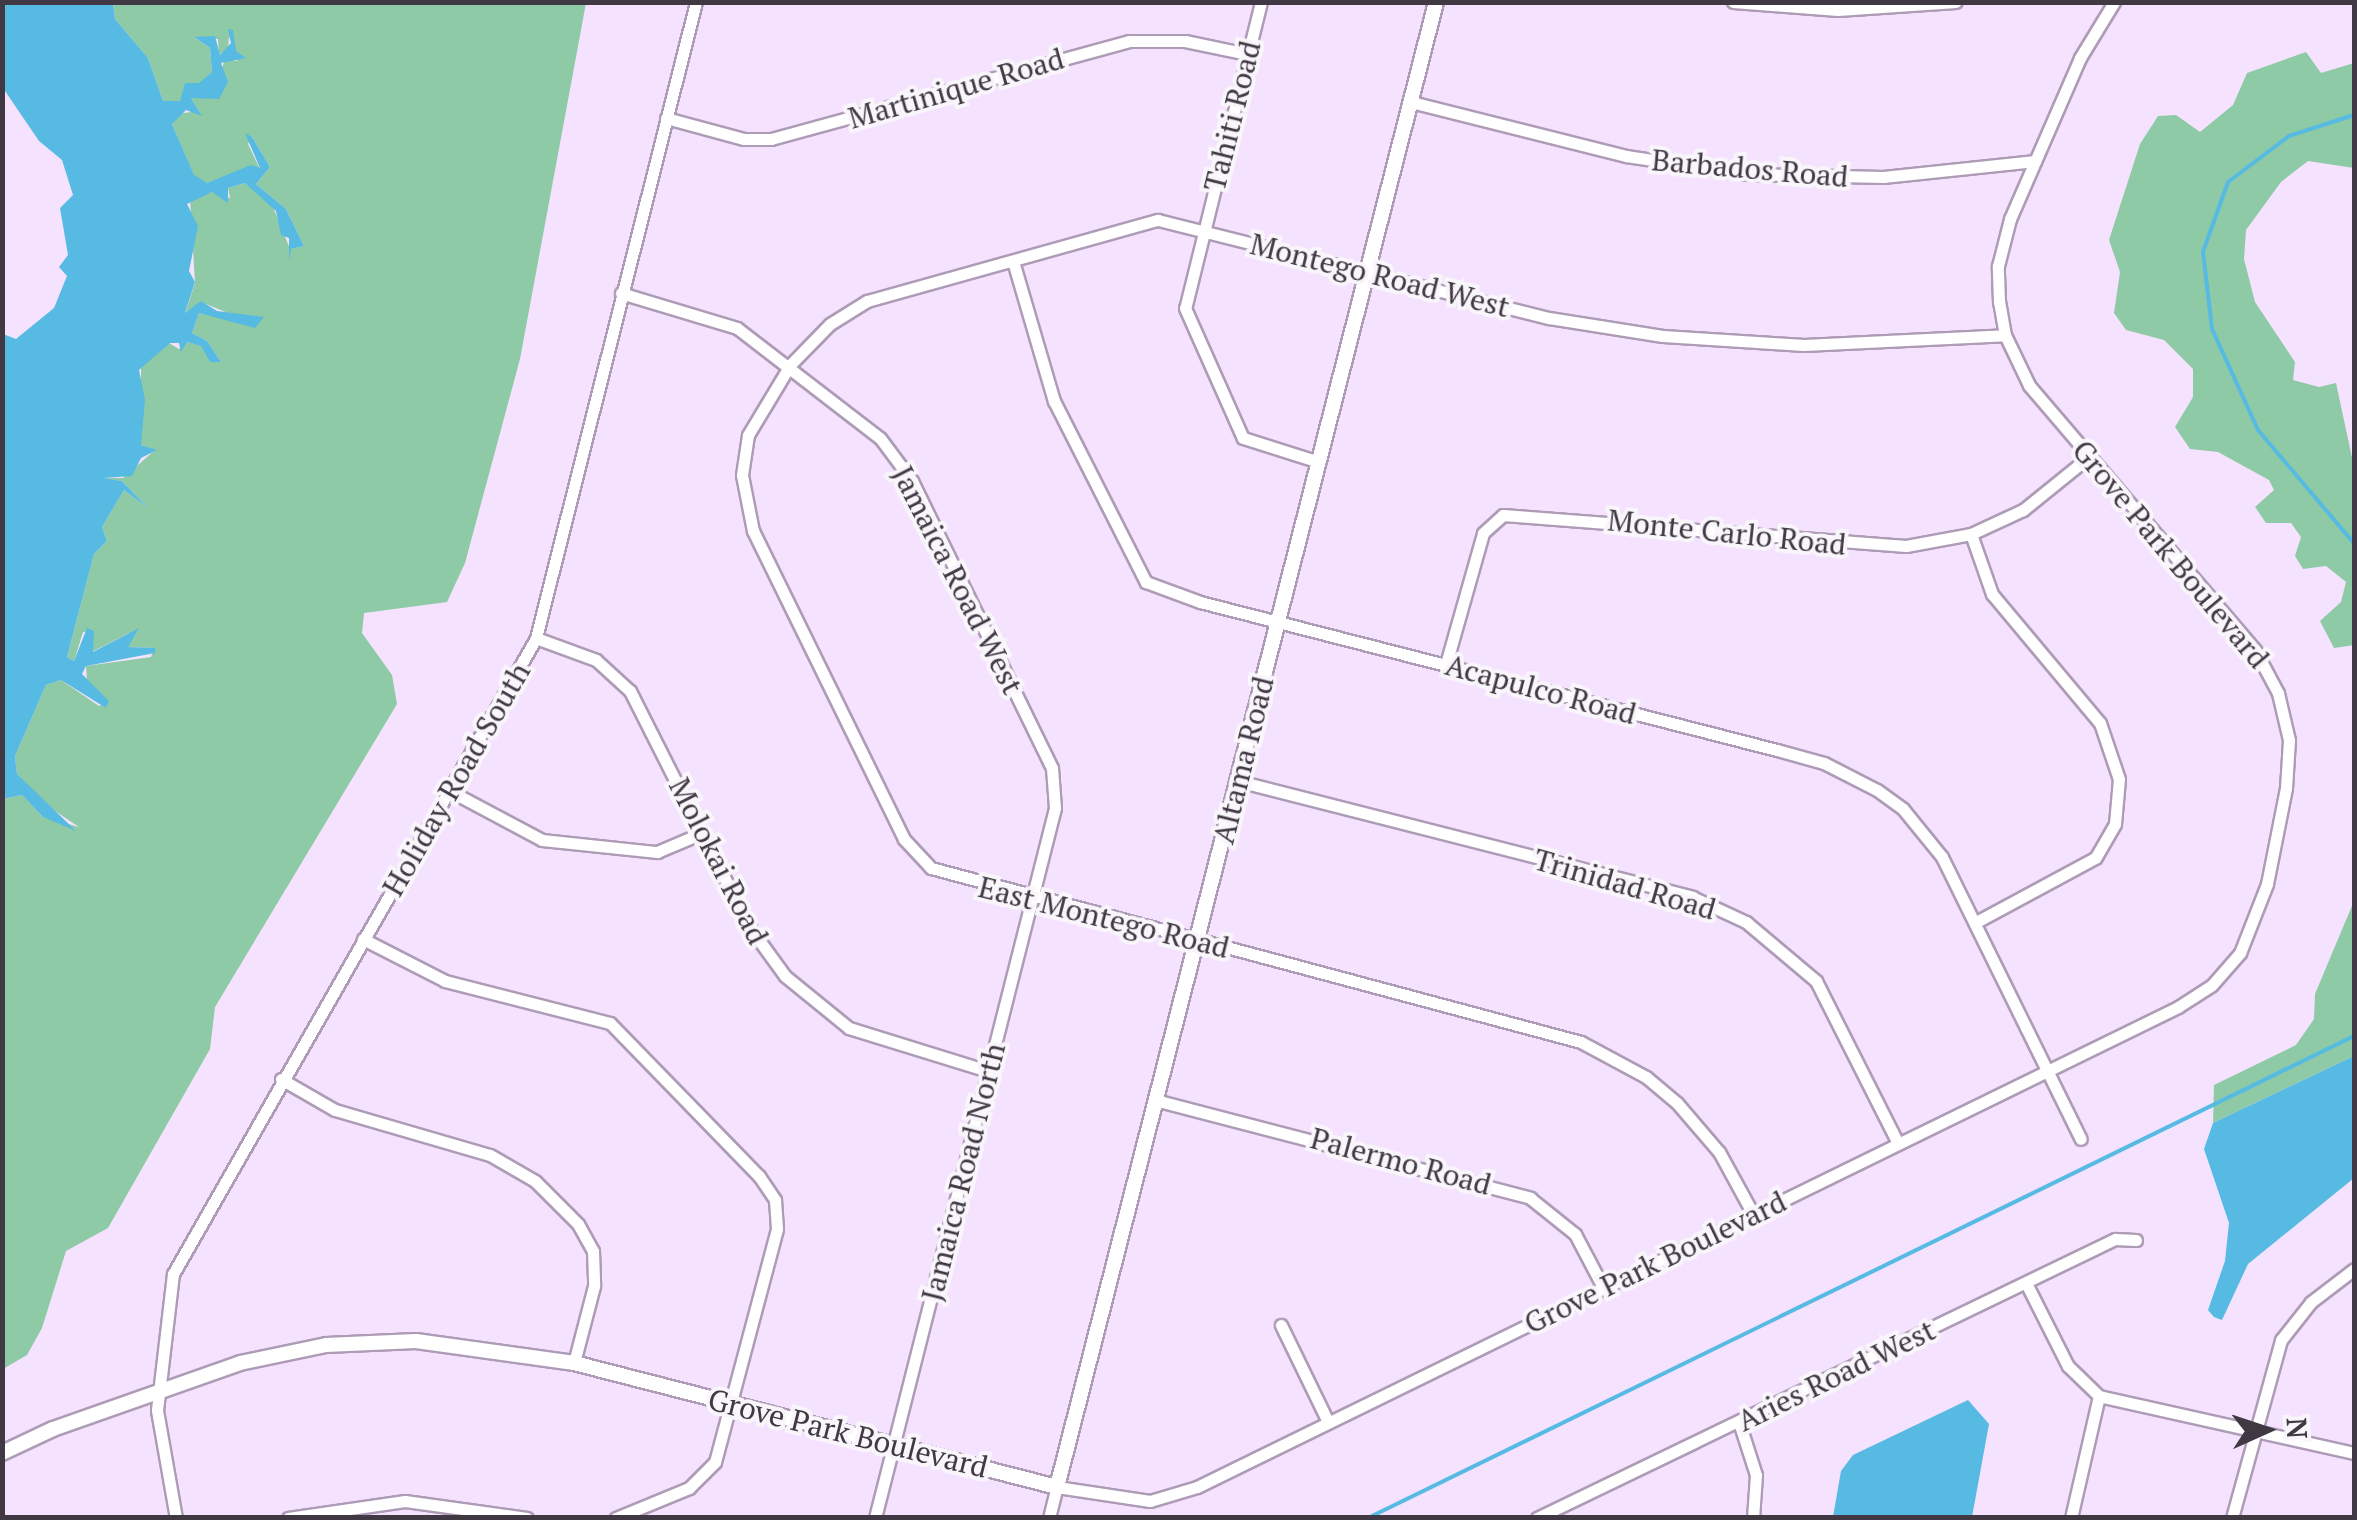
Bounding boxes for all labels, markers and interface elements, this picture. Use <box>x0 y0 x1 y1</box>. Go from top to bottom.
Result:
street label: Tahiti Road <box>1196 37 1268 195</box>
street label: Martinique Road <box>844 40 1068 136</box>
street label: Barbados Road <box>1650 141 1850 195</box>
street label: Montego Road West <box>1247 225 1513 325</box>
street label: Grove Park Boulevard <box>2065 433 2277 675</box>
street label: Jamaica Road West <box>885 460 1031 700</box>
street label: Monte Carlo Road <box>1606 502 1848 562</box>
street label: Acapulco Road <box>1442 646 1640 732</box>
street label: Holiday Road South <box>375 656 537 902</box>
street label: Altama Road <box>1205 673 1281 847</box>
street label: Molokai Road <box>662 772 776 950</box>
street label: Trinidad Road <box>1530 841 1720 927</box>
street label: East Montego Road <box>975 868 1233 966</box>
street label: Jamaica Road North <box>913 1039 1013 1305</box>
street label: Palermo Road <box>1307 1120 1495 1202</box>
street label: Grove Park Boulevard <box>1518 1183 1792 1341</box>
street label: Aries Road West <box>1731 1311 1941 1439</box>
north arrow <box>2217 1380 2317 1480</box>
street label: Grove Park Boulevard <box>704 1381 992 1485</box>
text: N <box>2278 1417 2316 1440</box>

